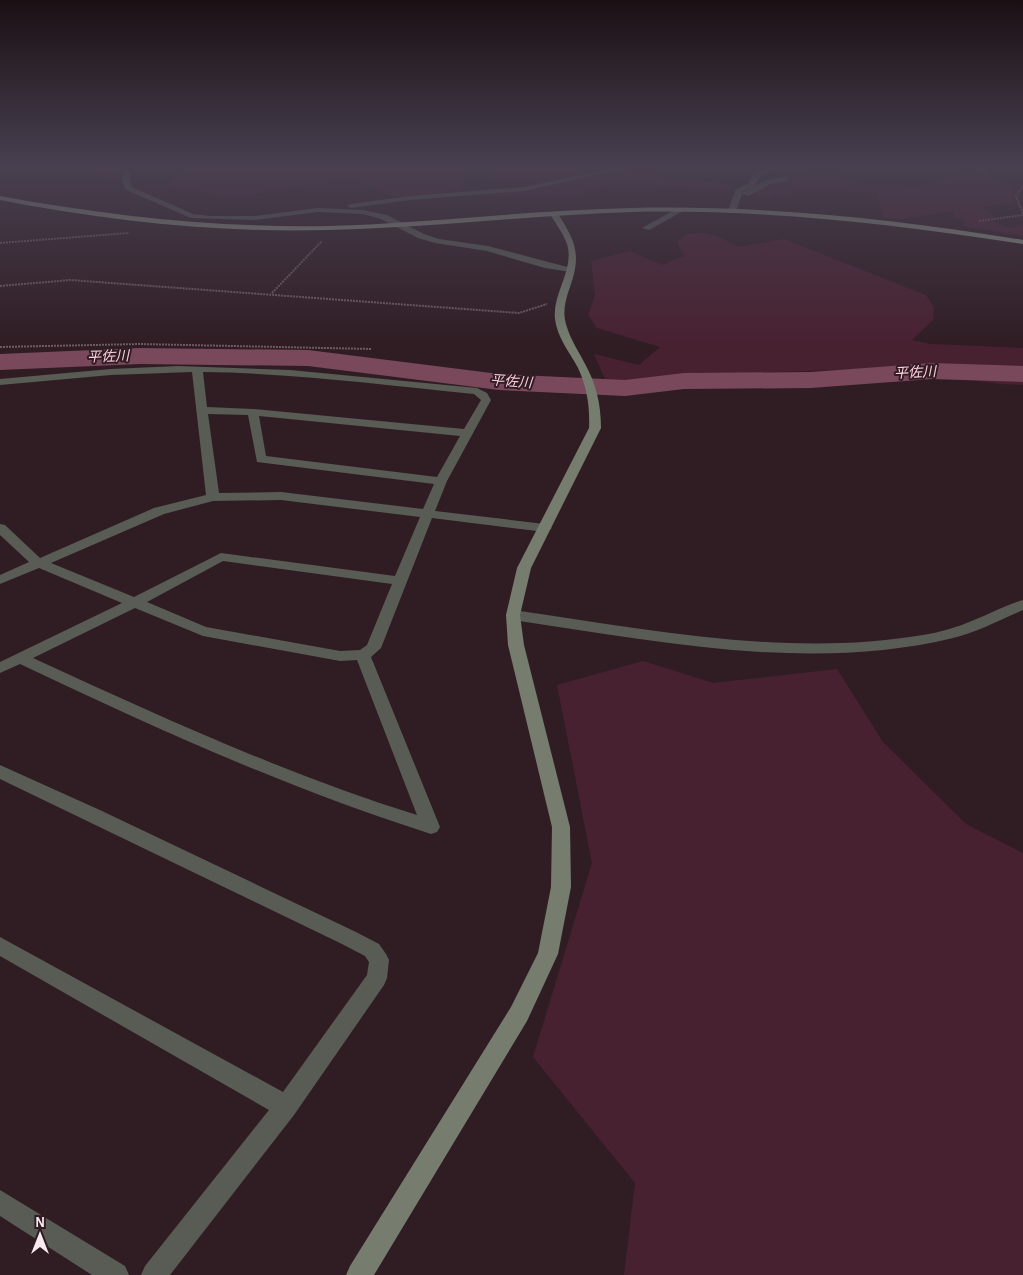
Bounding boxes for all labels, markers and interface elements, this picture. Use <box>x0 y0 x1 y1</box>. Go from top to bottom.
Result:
water label: 平佐川 <box>87 348 131 365</box>
water label: 平佐川 <box>894 364 938 381</box>
water label: 平佐川 <box>490 373 535 391</box>
north arrow <box>15 1210 65 1260</box>
text: N <box>35 1216 45 1230</box>

